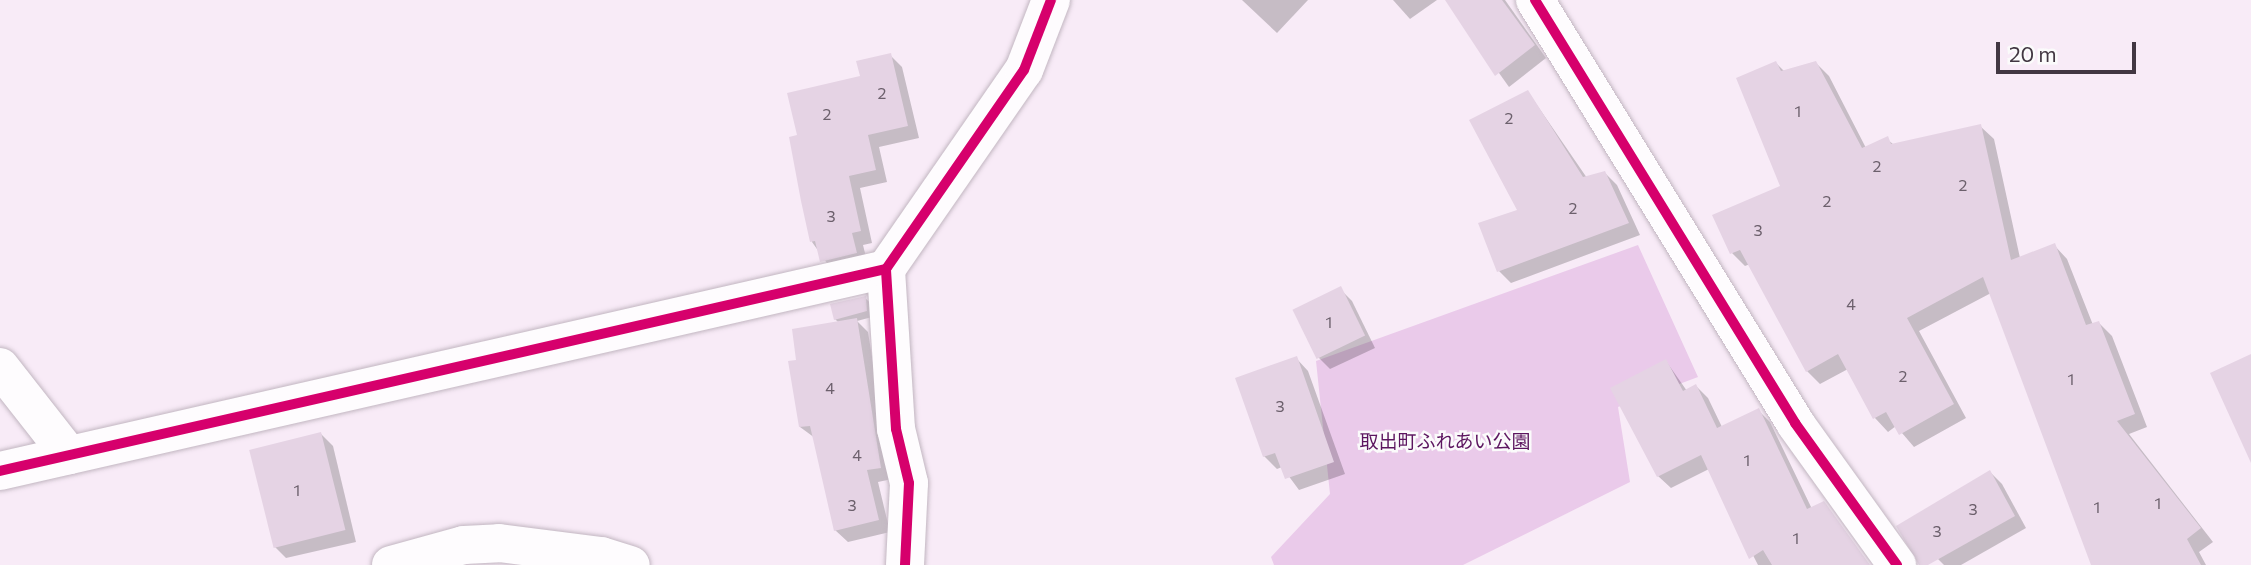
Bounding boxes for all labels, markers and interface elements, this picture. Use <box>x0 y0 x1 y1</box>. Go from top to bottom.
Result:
scale bar <box>1999 28 2139 72</box>
text: 20 m <box>2009 41 2057 66</box>
house number: 2 <box>878 83 886 103</box>
house number: 1 <box>1795 101 1801 121</box>
house number: 2 <box>823 104 831 124</box>
house number: 2 <box>1505 108 1513 128</box>
house number: 2 <box>1873 156 1881 176</box>
house number: 2 <box>1959 175 1967 195</box>
house number: 2 <box>1823 191 1831 211</box>
house number: 2 <box>1569 198 1577 218</box>
house number: 3 <box>826 206 836 226</box>
house number: 3 <box>1753 220 1763 240</box>
house number: 4 <box>1846 294 1856 314</box>
house number: 1 <box>1326 312 1332 332</box>
house number: 2 <box>1899 366 1907 386</box>
house number: 1 <box>2068 369 2074 389</box>
house number: 4 <box>825 378 835 398</box>
house number: 3 <box>1275 396 1285 416</box>
park label: 取出町ふれあい公園 <box>1360 430 1530 452</box>
house number: 4 <box>852 445 862 465</box>
house number: 1 <box>1744 450 1750 470</box>
house number: 1 <box>294 480 300 500</box>
house number: 1 <box>2155 493 2161 513</box>
house number: 3 <box>847 495 857 515</box>
house number: 1 <box>2094 497 2100 517</box>
house number: 3 <box>1968 499 1978 519</box>
house number: 3 <box>1932 521 1942 541</box>
house number: 1 <box>1793 528 1799 548</box>

